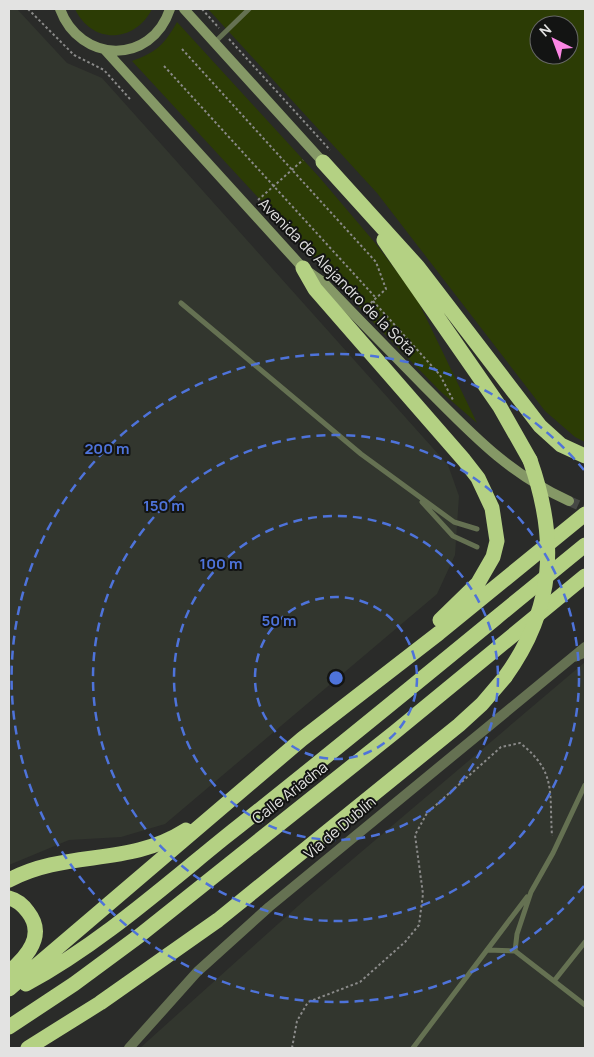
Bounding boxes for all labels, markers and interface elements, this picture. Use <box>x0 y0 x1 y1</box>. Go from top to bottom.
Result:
north arrow <box>529 15 579 65</box>
text: N <box>535 20 555 40</box>
street label: Avenida de Alejandro de la Sota <box>254 193 421 360</box>
text: 200 m <box>84 438 130 459</box>
text: 150 m <box>143 495 185 516</box>
text: 100 m <box>200 553 242 574</box>
text: 50 m <box>261 610 297 631</box>
centre of rings <box>327 669 345 687</box>
street label: Calle Ariadna <box>247 756 332 829</box>
street label: Vía de Dublín <box>299 791 380 864</box>

